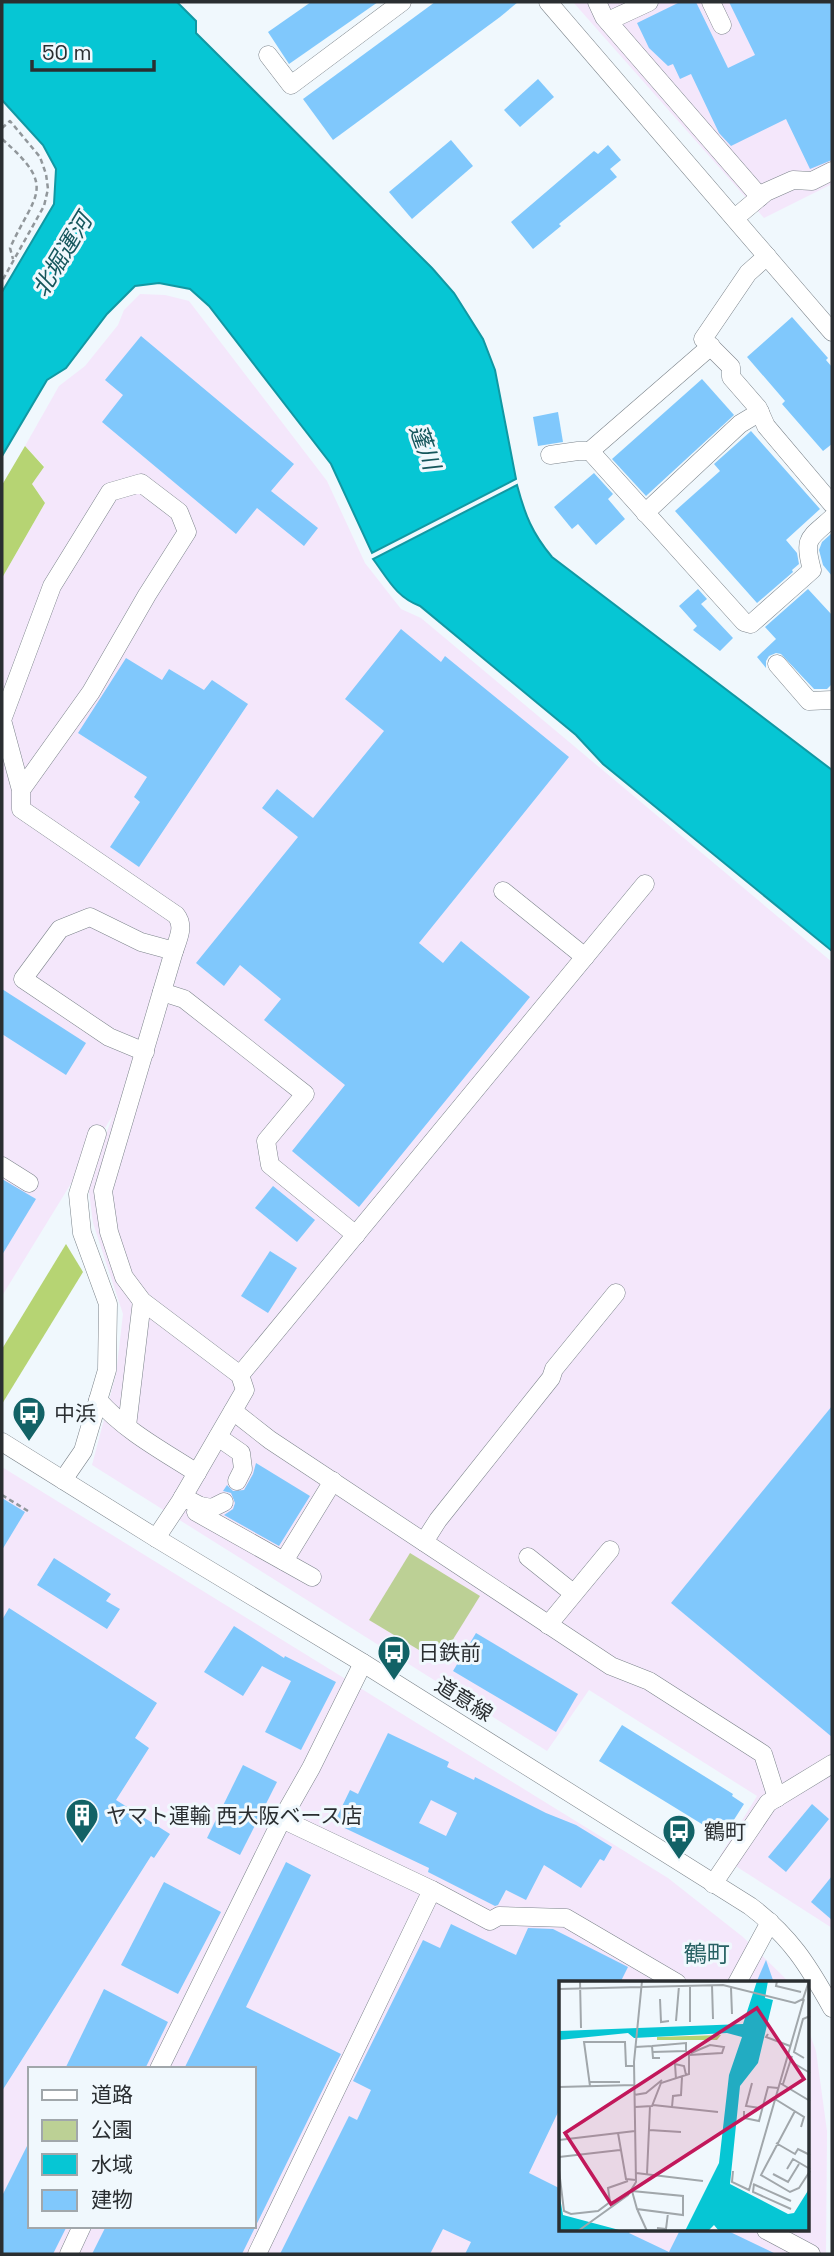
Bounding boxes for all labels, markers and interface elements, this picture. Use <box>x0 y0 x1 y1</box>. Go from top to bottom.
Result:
scale bar <box>32 28 154 72</box>
text: 50 m <box>42 39 92 66</box>
water label: 北堀運河 <box>25 204 101 302</box>
water label: 蓬川 <box>403 420 448 477</box>
bus stop icon: 中浜 <box>10 1394 48 1443</box>
place label: 中浜 <box>54 1400 96 1427</box>
bus stop icon: 日鉄前 <box>375 1633 413 1682</box>
place label: 日鉄前 <box>418 1639 481 1666</box>
street label: 道意線 <box>430 1671 498 1727</box>
building icon: ヤマト運輸 西大阪ベース店 <box>63 1796 101 1845</box>
place label: ヤマト運輸 西大阪ベース店 <box>106 1802 362 1829</box>
bus stop icon: 鶴町 <box>660 1812 698 1861</box>
place label: 鶴町 <box>704 1818 746 1845</box>
district label: 鶴町 <box>684 1939 730 1969</box>
inset map <box>559 1981 810 2232</box>
legend <box>28 2067 256 2228</box>
text: 道路 <box>91 2081 133 2108</box>
text: 公園 <box>91 2116 133 2143</box>
text: 水域 <box>91 2151 133 2178</box>
text: 建物 <box>91 2186 133 2213</box>

